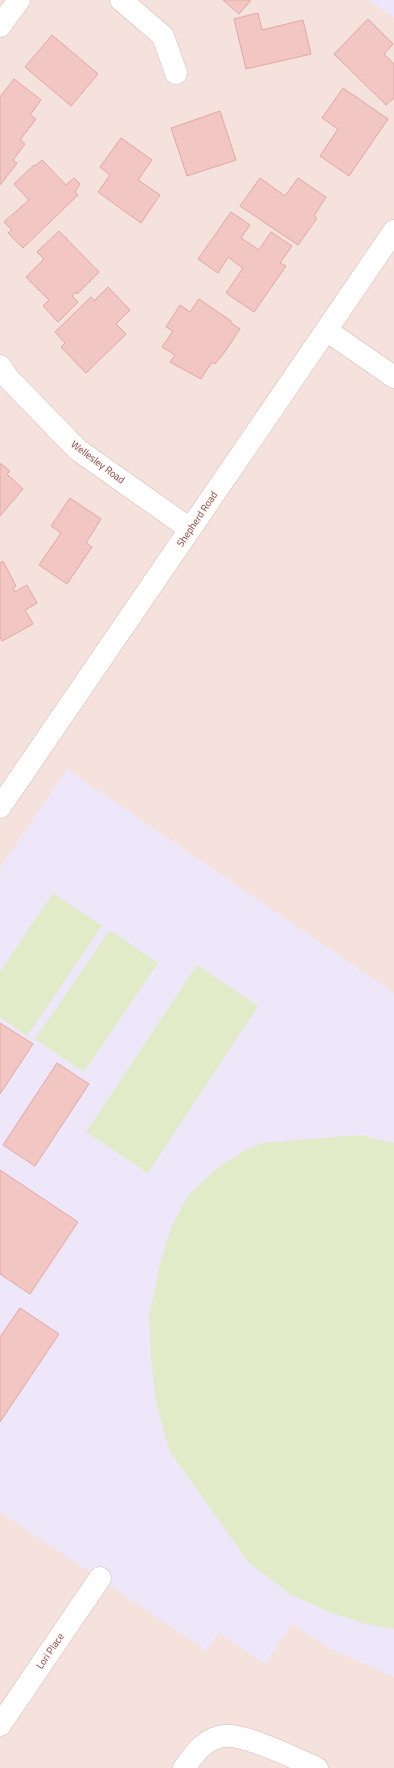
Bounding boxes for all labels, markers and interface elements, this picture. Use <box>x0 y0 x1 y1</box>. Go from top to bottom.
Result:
street label: Wellesley Road <box>68 437 128 487</box>
street label: Shepherd Road <box>173 488 221 550</box>
street label: Lori Place <box>32 1630 68 1672</box>

